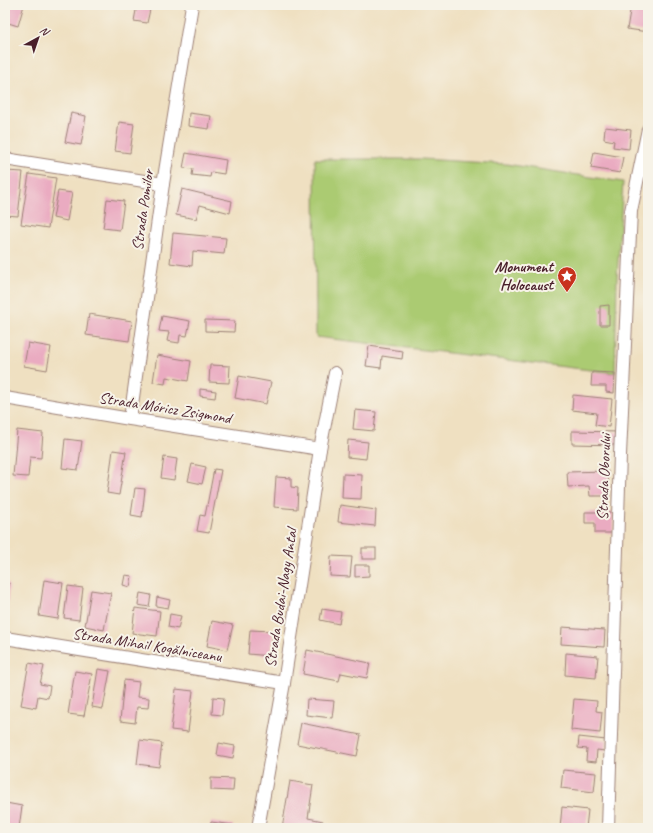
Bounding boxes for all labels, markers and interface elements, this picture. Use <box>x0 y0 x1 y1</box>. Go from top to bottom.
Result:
north arrow <box>18 18 58 58</box>
text: N <box>37 23 53 39</box>
street label: Strada Pomilor <box>127 167 159 252</box>
place label: Monument Holocaust <box>495 257 555 295</box>
place icon: Monument Holocaust <box>556 265 578 293</box>
street label: Strada Móricz Zsigmond <box>98 388 235 429</box>
street label: Strada Oborului <box>592 431 616 521</box>
street label: Strada Budai-Nagy Antal <box>260 524 302 669</box>
street label: Strada Mihail Kogălniceanu <box>71 623 224 667</box>

